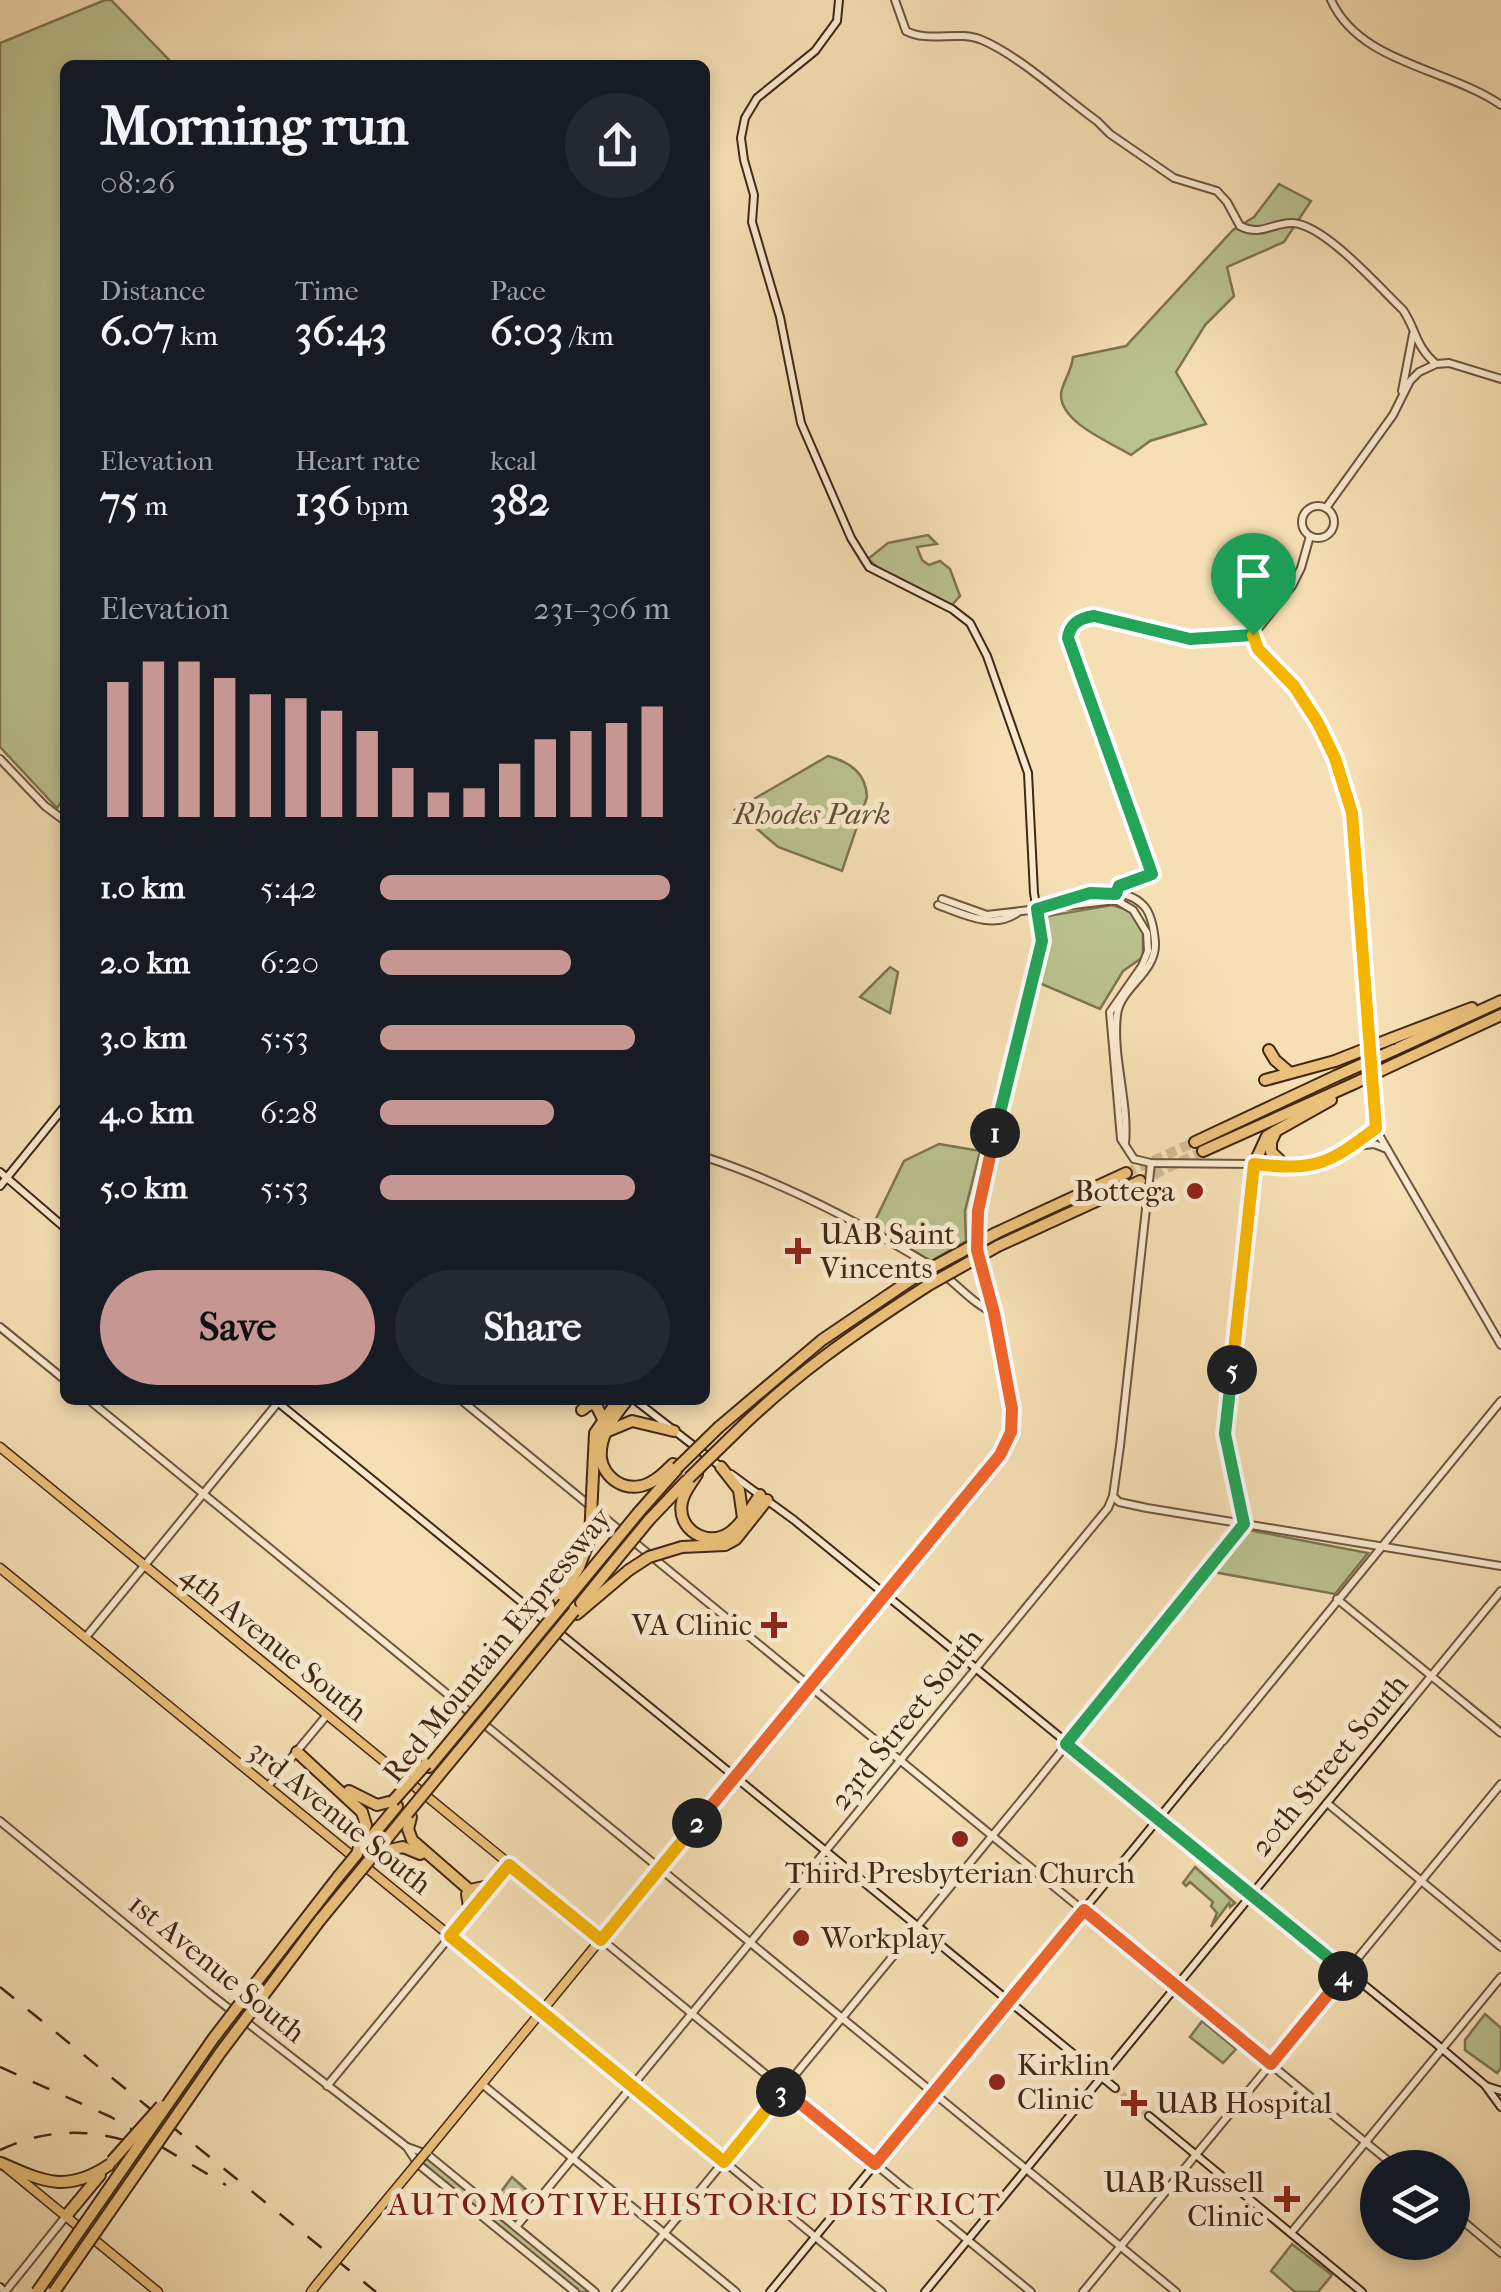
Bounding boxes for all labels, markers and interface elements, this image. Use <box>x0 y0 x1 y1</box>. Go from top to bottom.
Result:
button: share <box>565 93 670 198</box>
text: Morning run <box>100 94 408 158</box>
text: 08:26 <box>100 164 175 201</box>
text: Distance <box>100 274 205 307</box>
text: Time <box>295 274 359 307</box>
text: Pace <box>490 274 546 307</box>
text: 6.07 <box>100 307 174 356</box>
text: 36:43 <box>295 307 387 356</box>
text: 6:03 <box>490 307 563 356</box>
text: km <box>174 319 218 352</box>
text: /km <box>563 319 614 352</box>
text: Elevation <box>100 444 213 477</box>
text: Heart rate <box>295 444 420 477</box>
text: kcal <box>490 444 537 477</box>
text: 75 <box>100 477 138 526</box>
text: 136 <box>295 477 350 526</box>
text: 382 <box>490 477 550 526</box>
text: m <box>138 489 168 522</box>
text: bpm <box>350 489 409 522</box>
pin <box>1211 533 1296 636</box>
icon: arrive <box>1226 548 1281 603</box>
text: Elevation <box>100 590 229 627</box>
text: 231–306 m <box>533 590 670 627</box>
park label: Rhodes Park <box>732 797 890 832</box>
text: 1.0 km <box>100 869 185 906</box>
text: 5:42 <box>260 869 317 906</box>
text: 2.0 km <box>100 944 190 981</box>
text: 6:20 <box>260 944 319 981</box>
text: 3.0 km <box>100 1019 187 1056</box>
text: 5:53 <box>260 1019 309 1056</box>
text: 4.0 km <box>100 1094 194 1131</box>
text: 6:28 <box>260 1094 318 1131</box>
pin: 1 <box>970 1108 1020 1158</box>
text: 1 <box>990 1116 1000 1149</box>
text: 5.0 km <box>100 1169 188 1206</box>
text: 5:53 <box>260 1169 309 1206</box>
place label: Bottega <box>1074 1174 1176 1209</box>
marker: Bottega <box>1184 1180 1206 1202</box>
place label: UAB Saint Vincents <box>819 1217 955 1286</box>
marker: UAB Saint Vincents <box>785 1238 811 1264</box>
button: Save <box>100 1270 375 1385</box>
button: Share <box>395 1270 670 1385</box>
pin: 5 <box>1207 1345 1257 1395</box>
text: 5 <box>1226 1353 1238 1386</box>
street label: Red Mountain Expressway <box>376 1500 620 1790</box>
street label: 4th Avenue South <box>173 1557 374 1729</box>
place label: VA Clinic <box>631 1608 752 1643</box>
marker: VA Clinic <box>761 1612 787 1638</box>
street label: 23rd Street South <box>823 1621 990 1817</box>
street label: 20th Street South <box>1243 1667 1416 1863</box>
street label: 3rd Avenue South <box>241 1733 438 1902</box>
pin: 2 <box>672 1798 722 1848</box>
text: 2 <box>690 1806 704 1839</box>
marker: Third Presbyterian Church <box>949 1828 971 1850</box>
place label: Third Presbyterian Church <box>785 1856 1135 1891</box>
street label: 1st Avenue South <box>121 1886 312 2050</box>
place label: Workplay <box>820 1921 946 1956</box>
marker: Workplay <box>790 1927 812 1949</box>
pin: 4 <box>1318 1951 1368 2001</box>
text: 4 <box>1335 1959 1351 1992</box>
place label: Kirklin Clinic <box>1017 2048 1111 2117</box>
pin: 3 <box>756 2067 806 2117</box>
marker: Kirklin Clinic <box>986 2071 1008 2093</box>
text: 3 <box>775 2075 787 2108</box>
place label: UAB Hospital <box>1156 2086 1332 2121</box>
marker: UAB Hospital <box>1121 2090 1147 2116</box>
map controls <box>1360 2150 1470 2260</box>
button: layers <box>1360 2150 1470 2260</box>
place label: UAB Russell Clinic <box>1104 2165 1264 2234</box>
district label: AUTOMOTIVE HISTORIC DISTRICT <box>386 2186 1002 2223</box>
marker: UAB Russell Clinic <box>1274 2186 1300 2212</box>

